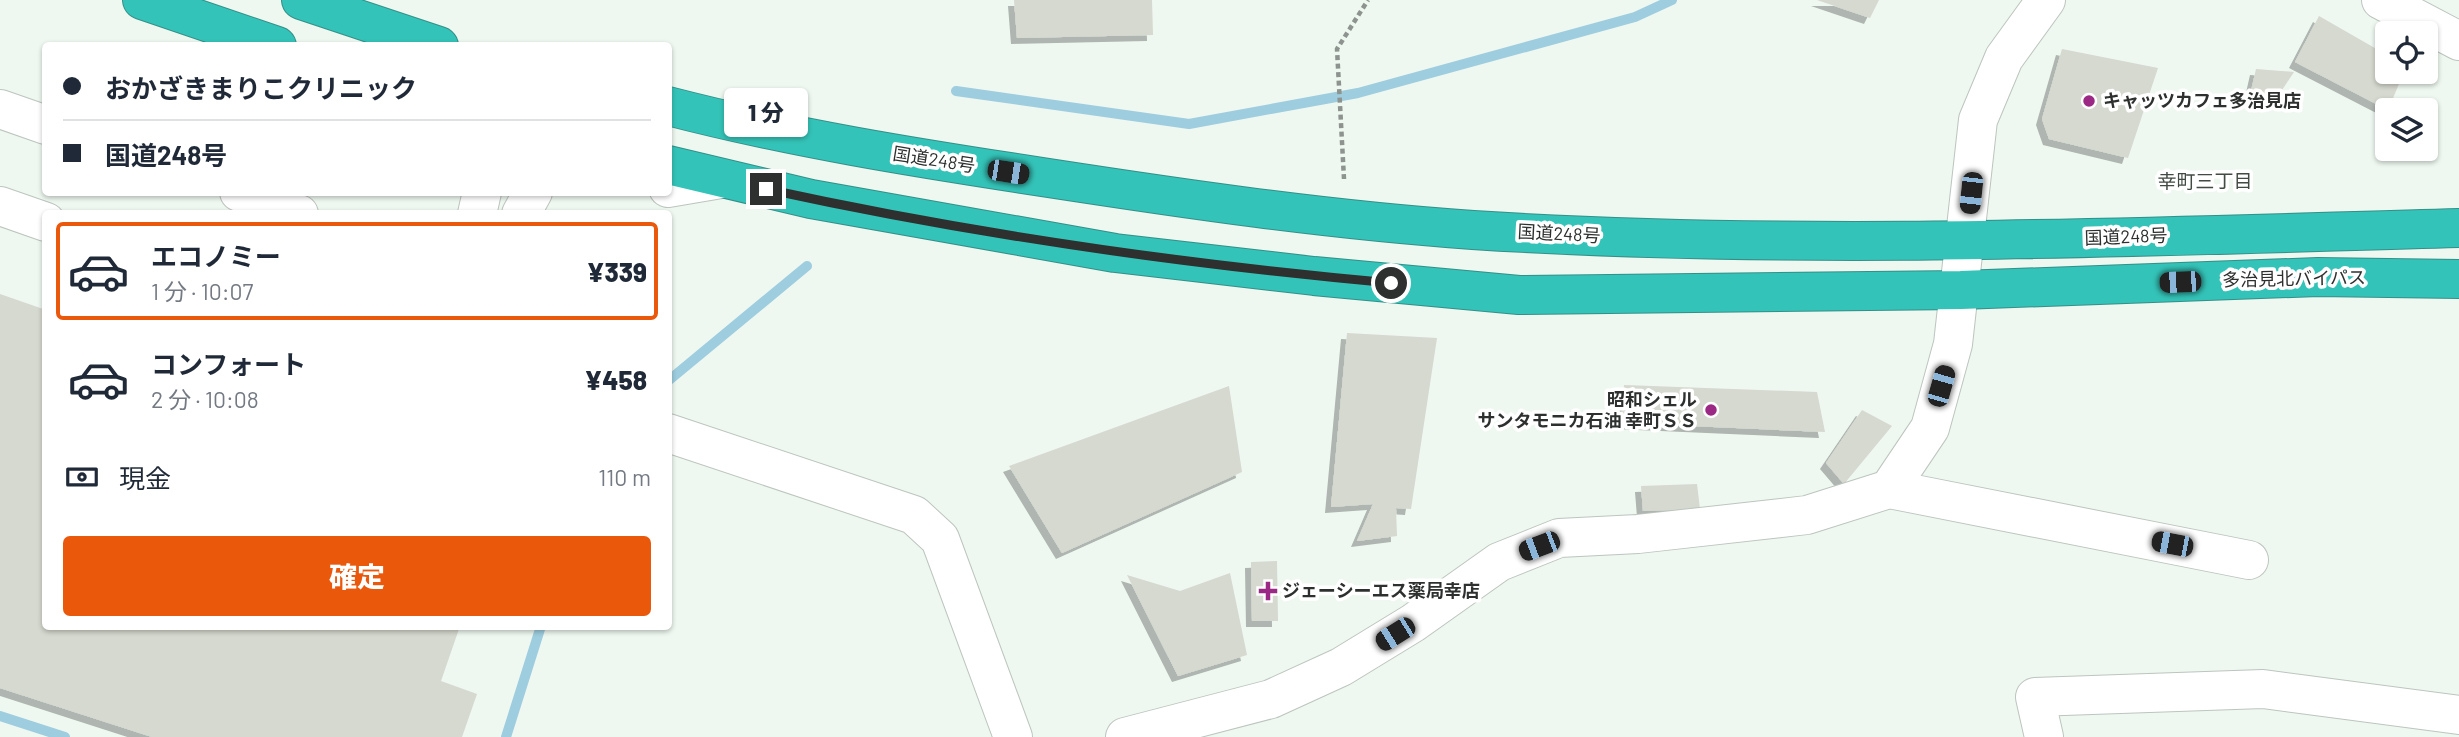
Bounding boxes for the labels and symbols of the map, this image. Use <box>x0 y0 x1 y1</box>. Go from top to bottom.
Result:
callout: 1 分 <box>724 88 808 136</box>
place label: キャッツカフェ多治見店 <box>2103 89 2301 111</box>
marker: キャッツカフェ多治見店 <box>2081 93 2097 109</box>
street label: 国道248号 <box>891 142 977 176</box>
car <box>986 158 1031 186</box>
district label: 幸町三丁目 <box>2157 169 2253 192</box>
car <box>1959 171 1984 215</box>
route end <box>750 173 782 205</box>
street label: 国道248号 <box>1517 220 1601 246</box>
street label: 国道248号 <box>2084 224 2168 248</box>
street label: 多治見北バイパス <box>2222 266 2366 290</box>
route start <box>1375 267 1407 299</box>
car <box>2159 271 2202 293</box>
car <box>1926 363 1957 409</box>
place label: 昭和シェル サンタモニカ石油 幸町ＳＳ <box>1477 388 1697 431</box>
marker: 昭和シェル サンタモニカ石油 幸町ＳＳ <box>1703 402 1719 418</box>
car <box>1516 529 1563 563</box>
car <box>2150 530 2195 558</box>
place label: ジェーシーエス薬局幸店 <box>1282 579 1480 601</box>
marker: ジェーシーエス薬局幸店 <box>1260 583 1276 599</box>
car <box>1372 614 1419 654</box>

